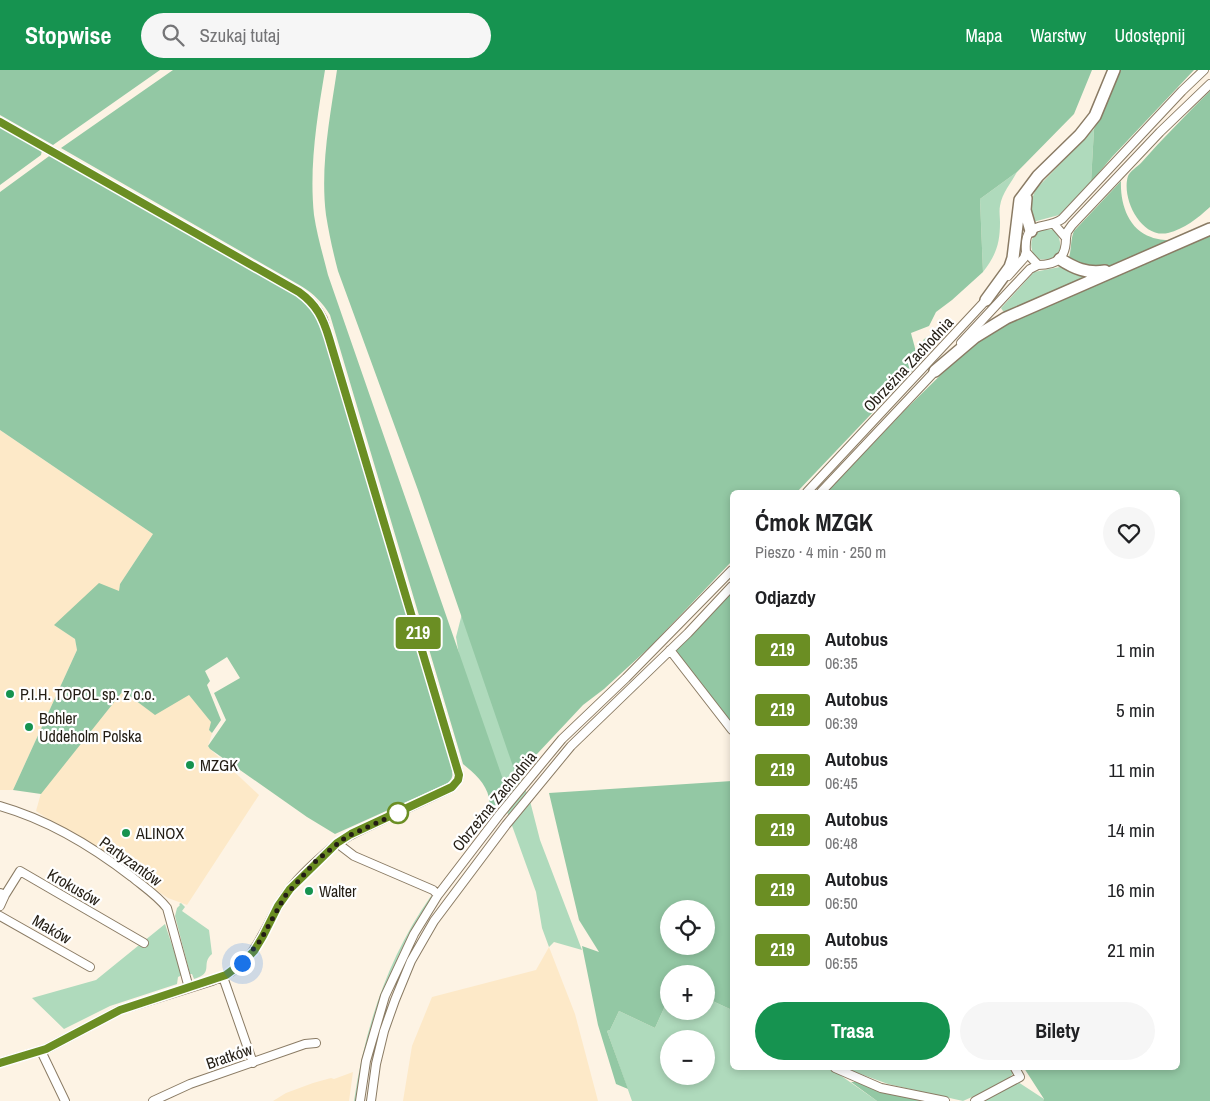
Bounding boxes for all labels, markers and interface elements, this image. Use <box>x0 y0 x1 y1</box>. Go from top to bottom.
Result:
search box <box>141 13 491 58</box>
text: Stopwise <box>25 19 111 51</box>
icon: search <box>159 21 187 49</box>
text: Szukaj tutaj <box>199 22 280 48</box>
text: Mapa <box>965 23 1002 48</box>
text: Warstwy <box>1030 23 1086 48</box>
text: Udostępnij <box>1114 23 1185 48</box>
street label: Obrzeżna Zachodnia <box>858 311 958 416</box>
text: Ćmok MZGK <box>755 506 873 538</box>
button: heart <box>1103 507 1155 559</box>
text: Pieszo · 4 min · 250 m <box>755 541 886 563</box>
text: Odjazdy <box>755 584 816 610</box>
line badge: 219 <box>389 617 447 649</box>
text: 219 <box>406 620 430 645</box>
text: Autobus <box>825 626 888 652</box>
text: 219 <box>770 637 795 662</box>
text: 1 min <box>1116 637 1155 663</box>
text: 06:35 <box>825 652 858 674</box>
place label: P.I.H. TOPOL sp. z o.o. <box>20 683 155 705</box>
text: Autobus <box>825 686 888 712</box>
marker: P.I.H. TOPOL sp. z o.o. <box>4 688 16 700</box>
text: 219 <box>770 697 795 722</box>
text: 5 min <box>1116 697 1155 723</box>
place label: Bohler Uddeholm Polska <box>39 707 143 747</box>
text: 06:39 <box>825 712 858 734</box>
marker: Bohler Uddeholm Polska <box>23 721 35 733</box>
street label: Obrzeżna Zachodnia <box>447 746 542 856</box>
text: Autobus <box>825 746 888 772</box>
place label: MZGK <box>200 754 238 776</box>
text: 219 <box>770 757 795 782</box>
text: 11 min <box>1109 757 1155 783</box>
marker: MZGK <box>184 759 196 771</box>
text: 06:45 <box>825 772 858 794</box>
unlabelled marker <box>387 802 409 824</box>
text: Autobus <box>825 806 888 832</box>
text: 219 <box>770 817 795 842</box>
text: 14 min <box>1107 817 1155 843</box>
place label: ALINOX <box>135 822 184 844</box>
marker: ALINOX <box>120 827 132 839</box>
street label: Partyzantów <box>95 831 167 891</box>
text: 06:48 <box>825 832 858 854</box>
street label: Krokusów <box>44 863 105 911</box>
text: Autobus <box>825 866 888 892</box>
text: 219 <box>770 877 795 902</box>
text: 16 min <box>1107 877 1155 903</box>
place label: Walter <box>319 880 357 902</box>
marker: Walter <box>303 885 315 897</box>
text: 06:50 <box>825 892 858 914</box>
map controls <box>660 900 715 1085</box>
button: locate <box>660 900 715 955</box>
street label: Maków <box>29 909 76 949</box>
text: Autobus <box>825 926 888 952</box>
text: 219 <box>770 937 795 962</box>
text: 21 min <box>1107 937 1155 963</box>
your location <box>230 951 255 976</box>
text: 06:55 <box>825 952 858 974</box>
button: + <box>660 965 715 1020</box>
button: Trasa <box>755 1002 950 1060</box>
button: Bilety <box>960 1002 1155 1060</box>
button: − <box>660 1030 715 1085</box>
street label: Bratków <box>203 1038 255 1074</box>

